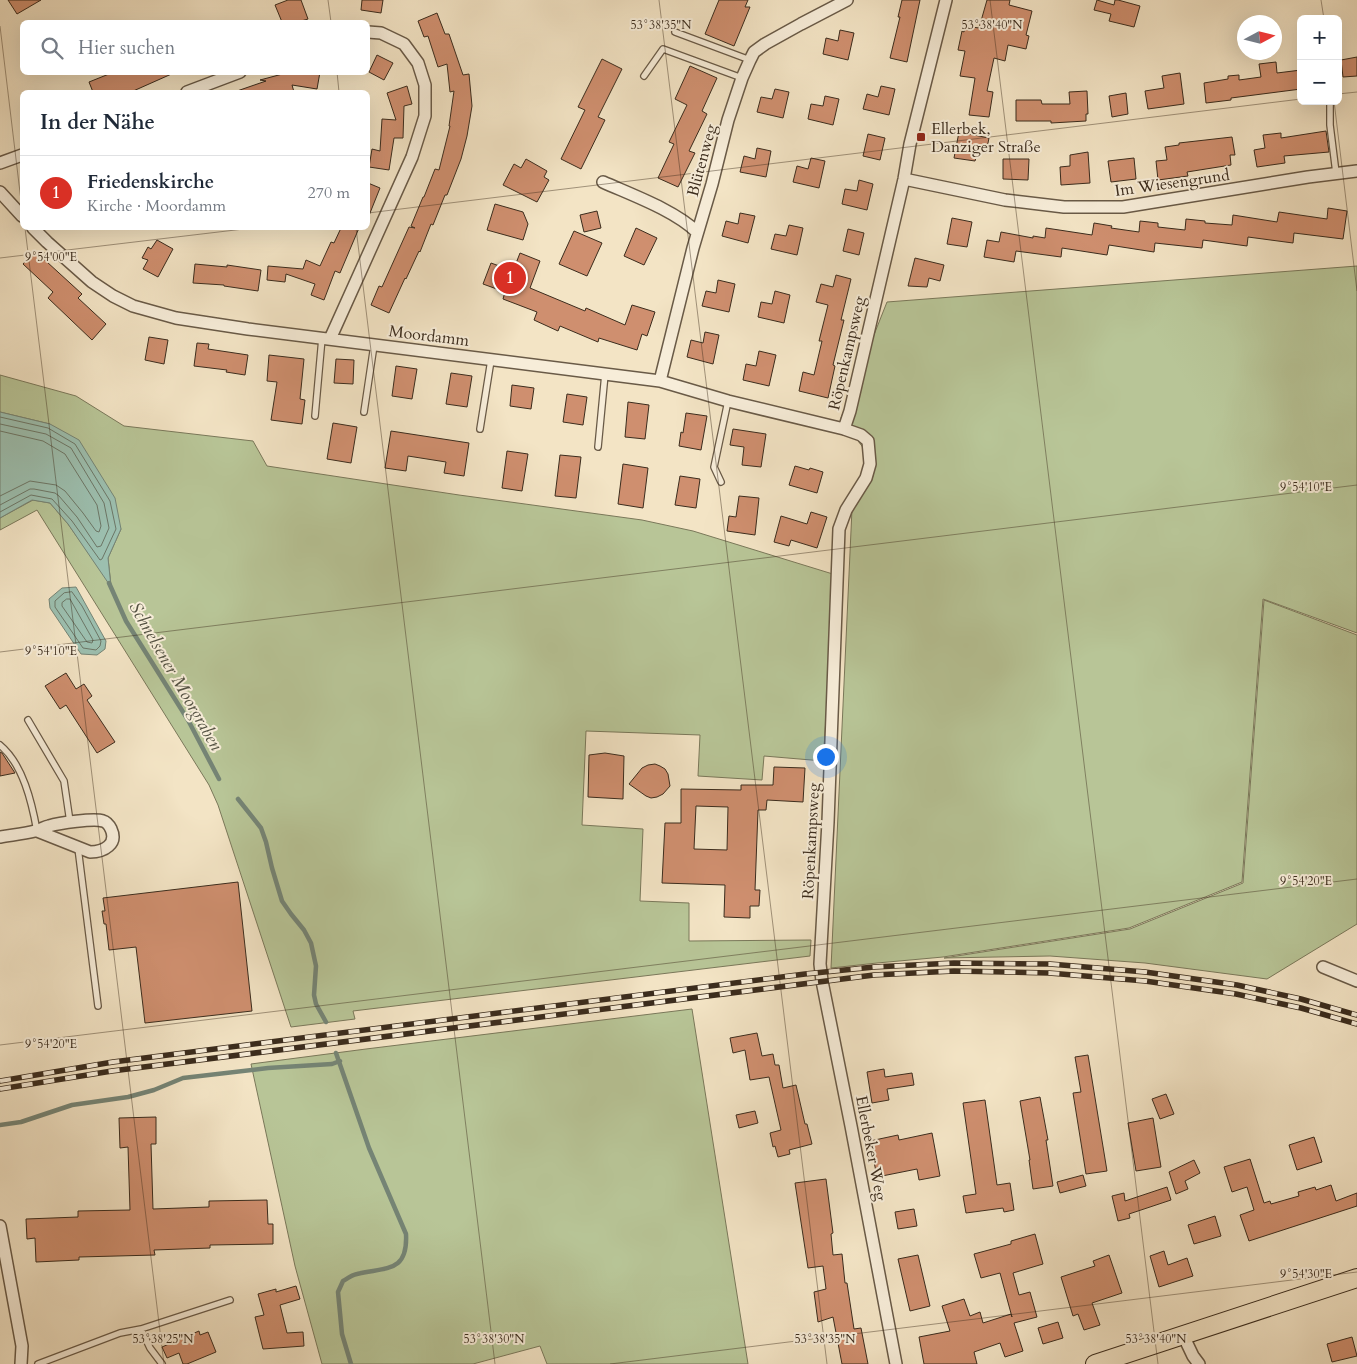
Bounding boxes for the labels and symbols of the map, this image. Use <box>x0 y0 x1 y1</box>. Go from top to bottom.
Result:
north arrow <box>1237 15 1282 60</box>
text: 53°38'35"N <box>631 17 692 33</box>
text: 53°38'40"N <box>962 17 1023 33</box>
place label: Ellerbek, Danziger Straße <box>931 118 1041 158</box>
street label: Blütenweg <box>682 122 722 199</box>
marker: Ellerbek, Danziger Straße <box>915 131 927 143</box>
street label: Im Wiesengrund <box>1113 164 1231 202</box>
text: 9°54'00"E <box>25 249 77 265</box>
pin: 1 <box>494 259 526 297</box>
street label: Röpenkampsweg <box>823 294 871 412</box>
street label: Moordamm <box>387 320 471 352</box>
text: 9°54'10"E <box>1280 479 1332 495</box>
water label: Schnelsener Moorgraben <box>123 597 229 756</box>
text: 9°54'10"E <box>25 643 77 659</box>
your location <box>813 744 839 770</box>
street label: Röpenkampsweg <box>797 782 825 900</box>
text: 9°54'20"E <box>1280 873 1332 889</box>
text: 9°54'20"E <box>25 1036 77 1052</box>
street label: Ellerbeker Weg <box>850 1094 892 1203</box>
text: 9°54'30"E <box>1280 1266 1332 1282</box>
text: 53°38'25"N <box>133 1331 194 1347</box>
text: 53°38'30"N <box>464 1331 525 1347</box>
text: 53°38'35"N <box>795 1331 856 1347</box>
text: 53°38'40"N <box>1126 1331 1187 1347</box>

